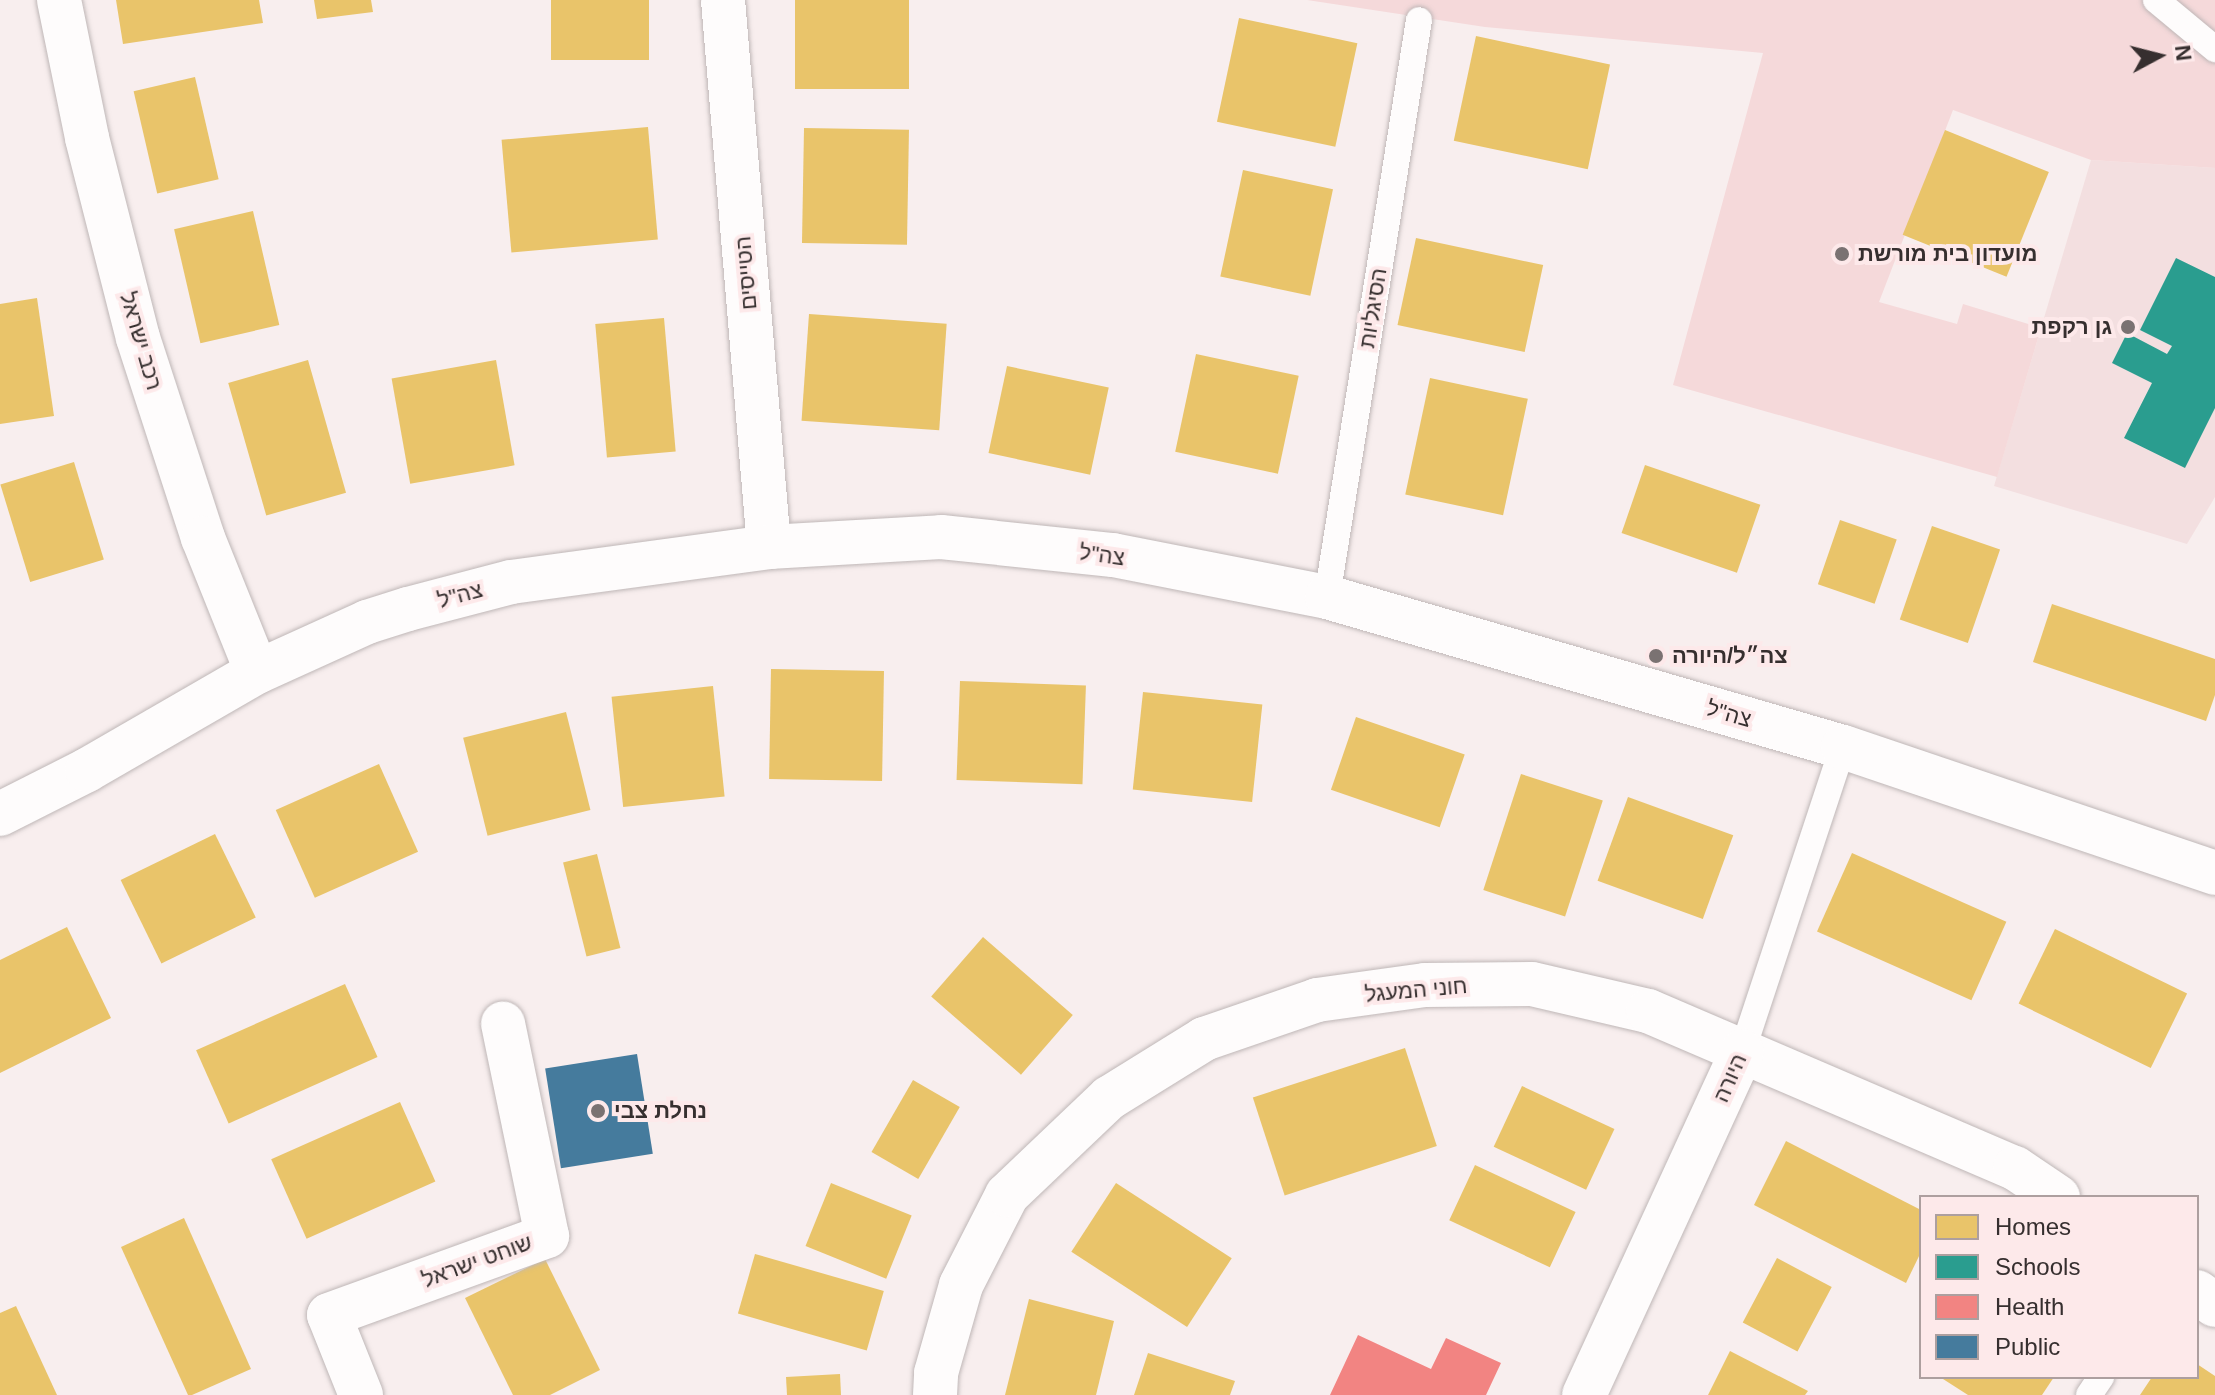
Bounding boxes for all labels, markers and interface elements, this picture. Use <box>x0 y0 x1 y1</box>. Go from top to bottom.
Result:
north arrow <box>2119 16 2199 96</box>
text: N <box>2170 44 2197 62</box>
street label: הטייסים <box>730 235 762 311</box>
place label: מועדון בית מורשת <box>1858 241 2037 267</box>
marker: מועדון בית מורשת <box>1833 245 1851 263</box>
street label: הסיגליות <box>1354 266 1392 350</box>
street label: רכב ישראל <box>114 289 168 393</box>
place label: גן רקפת <box>2032 314 2112 340</box>
marker: גן רקפת <box>2119 318 2137 336</box>
street label: צה"ל <box>1078 539 1126 571</box>
street label: צה"ל <box>435 576 485 614</box>
place label: צה״ל/היורה <box>1672 643 1788 669</box>
marker: צה״ל/היורה <box>1647 647 1665 665</box>
street label: צה"ל <box>1704 695 1754 733</box>
street label: חוני המעגל <box>1364 972 1468 1008</box>
street label: היורה <box>1708 1050 1752 1106</box>
place label: נחלת צבי <box>614 1098 707 1124</box>
marker: נחלת צבי <box>589 1102 607 1120</box>
legend <box>1919 1195 2199 1379</box>
text: Homes <box>1995 1213 2071 1240</box>
street label: שוחט ישראל <box>418 1229 536 1293</box>
text: Schools <box>1995 1253 2080 1280</box>
text: Health <box>1995 1293 2064 1320</box>
text: Public <box>1995 1333 2060 1360</box>

